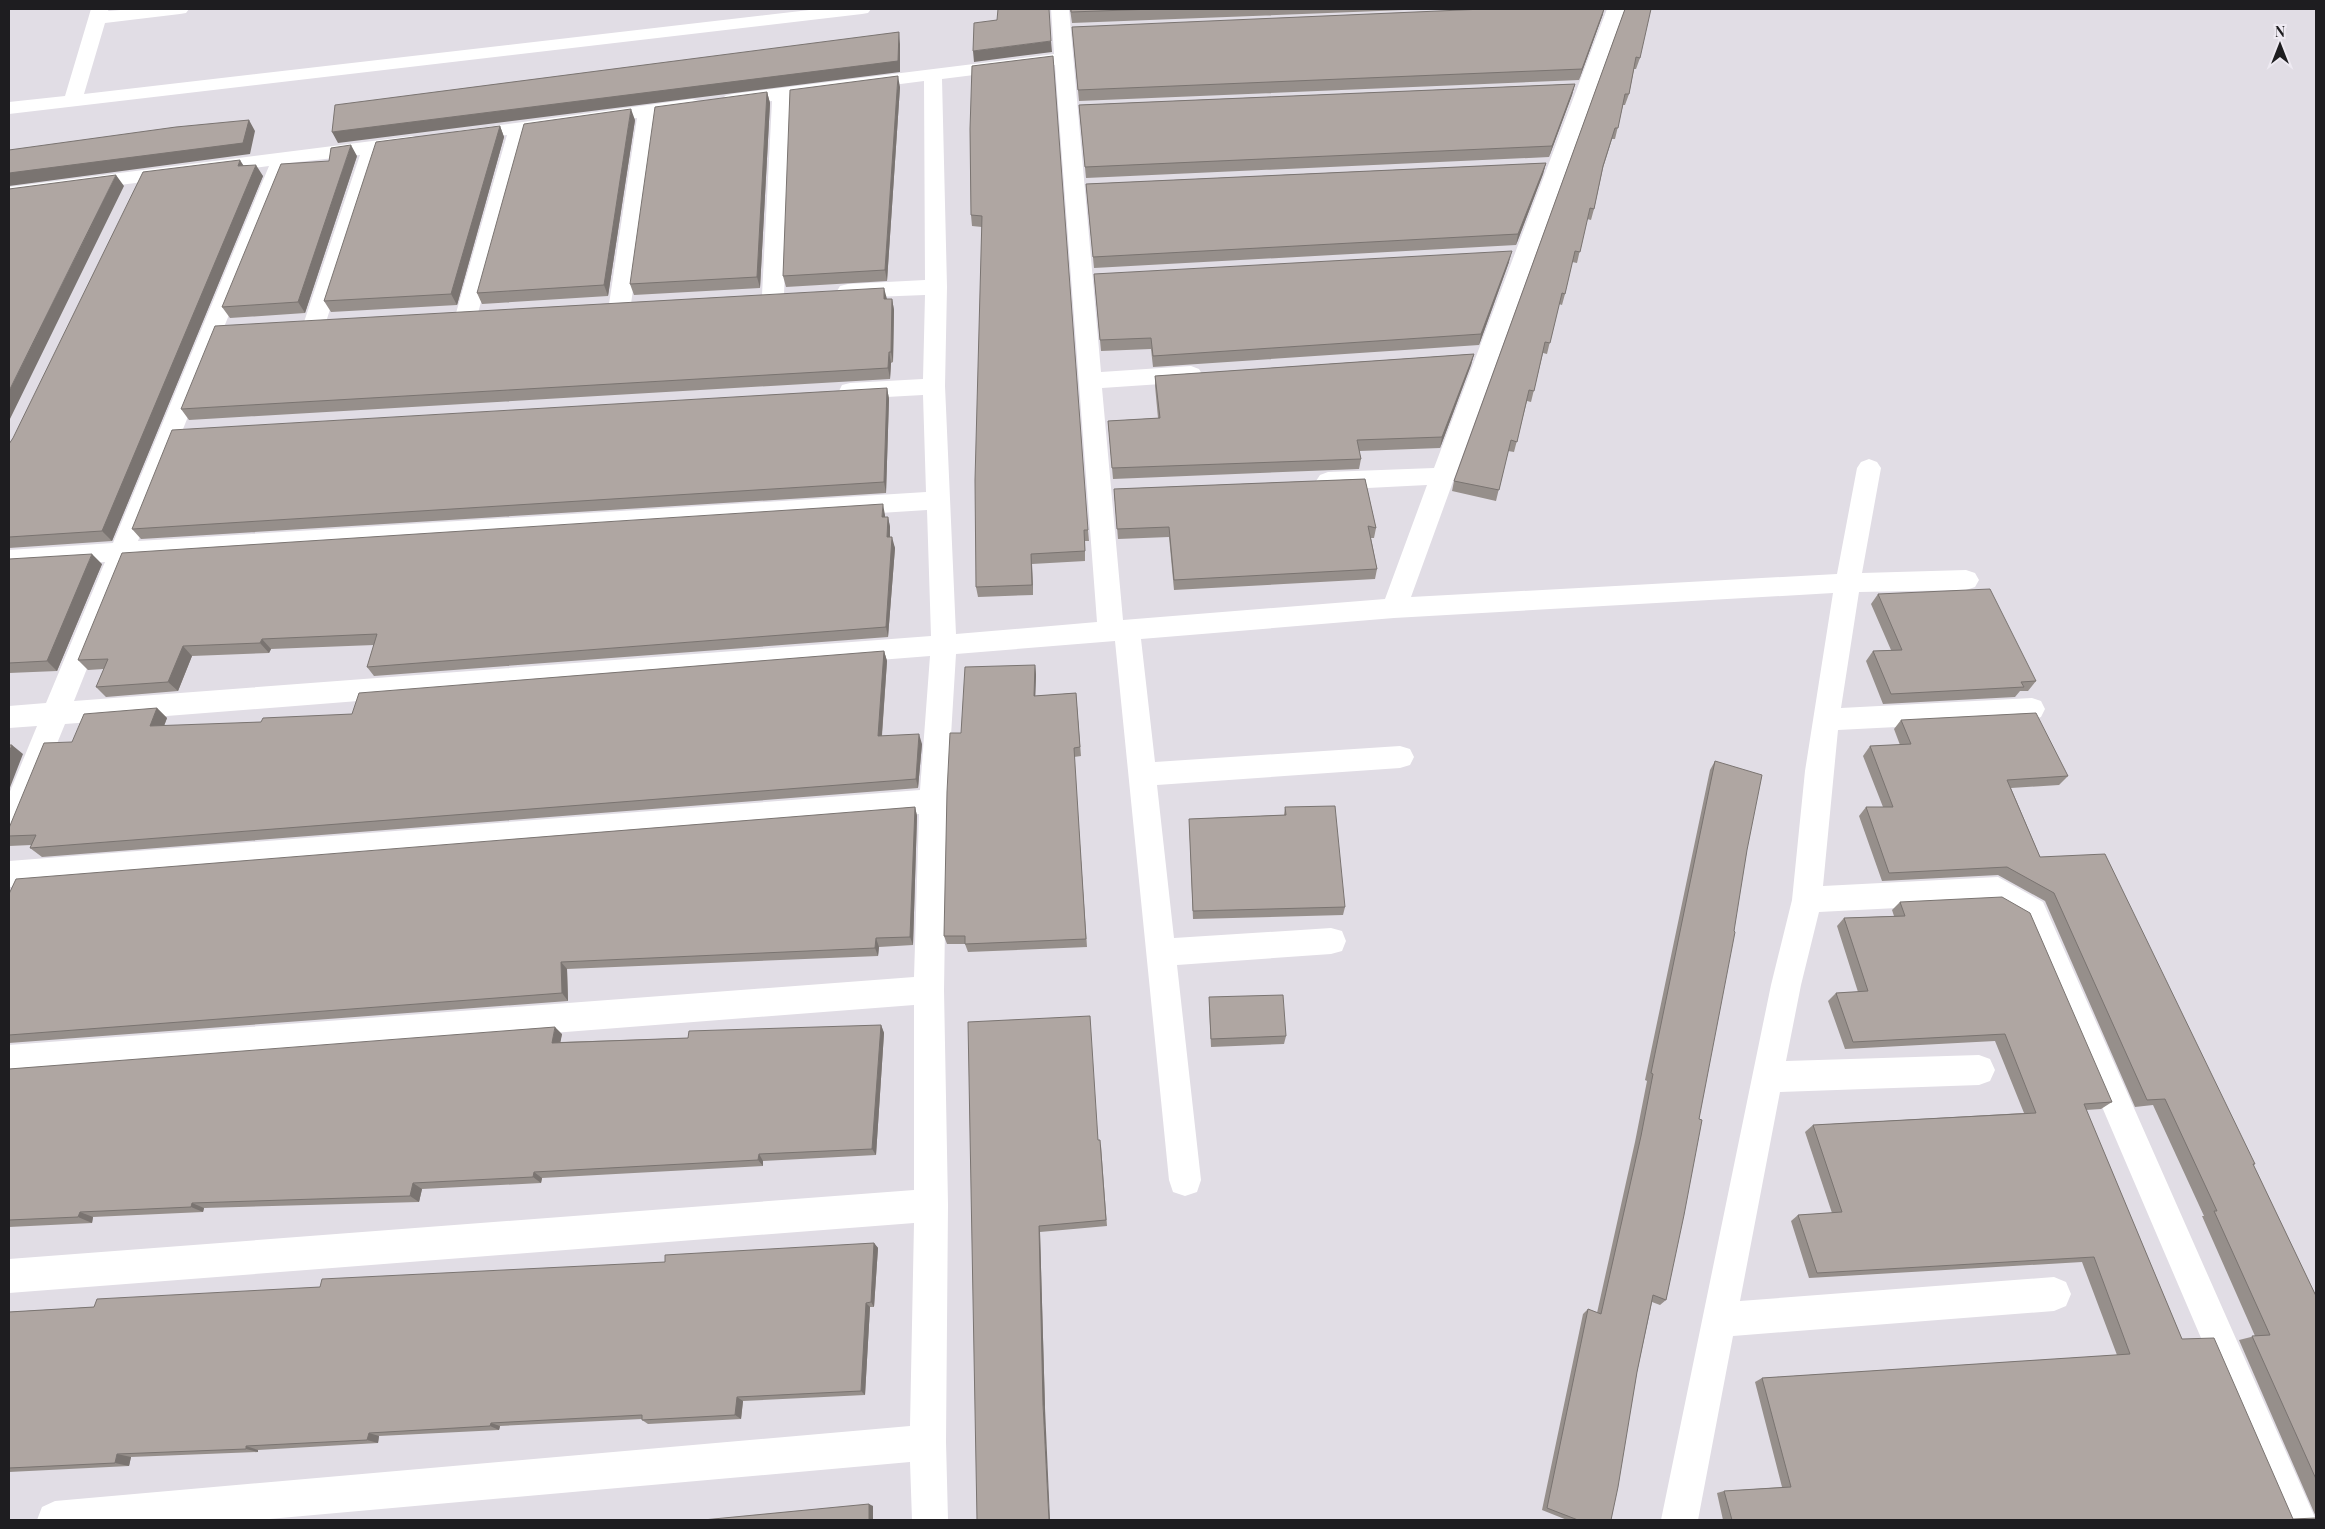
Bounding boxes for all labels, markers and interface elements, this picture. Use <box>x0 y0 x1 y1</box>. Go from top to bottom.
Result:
north arrow <box>2255 20 2305 70</box>
text: N <box>2275 22 2285 41</box>

